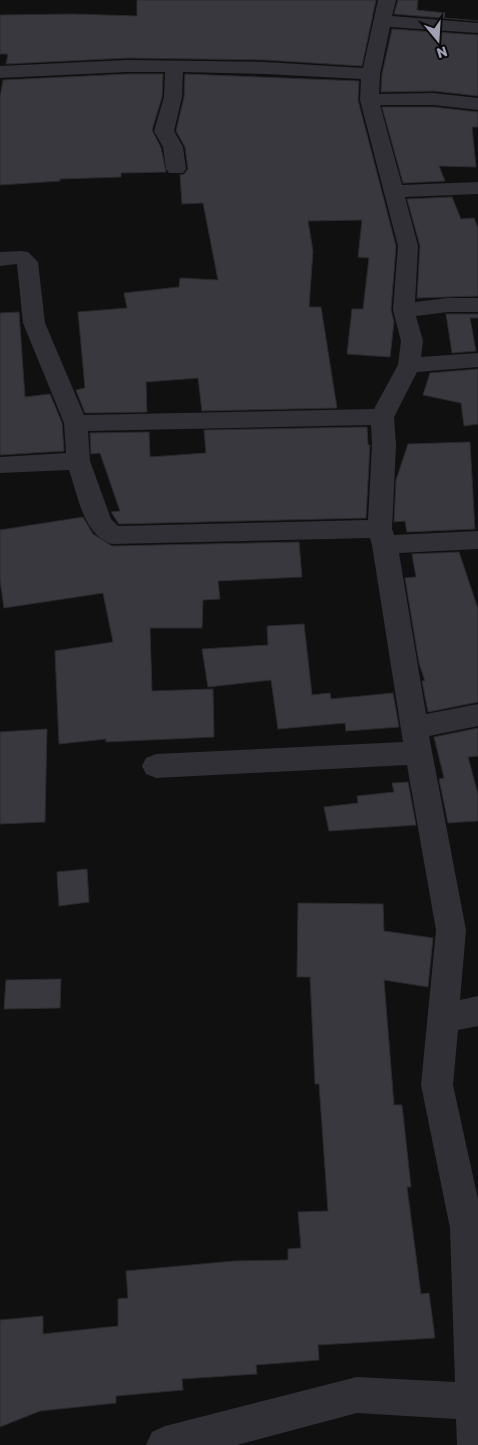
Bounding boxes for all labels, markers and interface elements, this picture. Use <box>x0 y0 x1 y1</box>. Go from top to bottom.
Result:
north arrow <box>413 15 463 65</box>
text: N <box>434 42 449 62</box>

